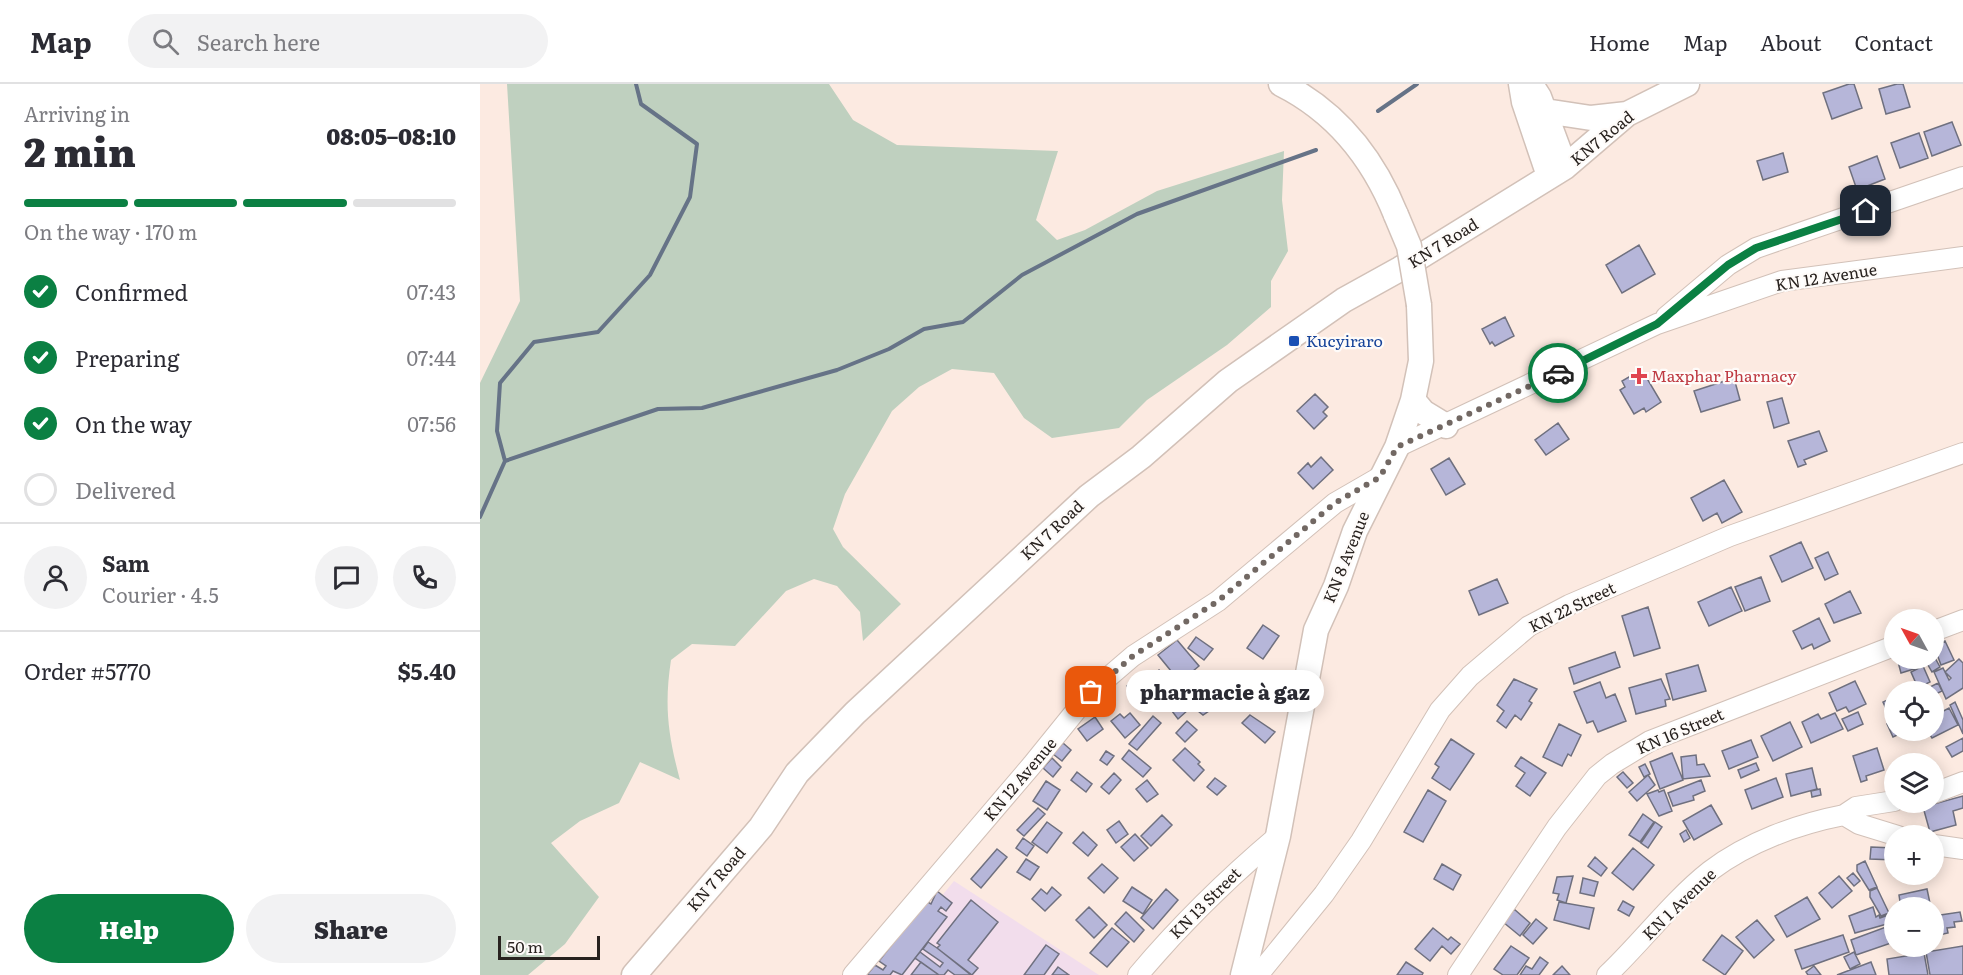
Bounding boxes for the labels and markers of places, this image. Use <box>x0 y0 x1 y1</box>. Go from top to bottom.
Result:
pin <box>1840 185 1891 236</box>
place label: Kucyiraro <box>1306 328 1383 352</box>
marker: Kucyiraro <box>1287 334 1301 348</box>
place label: Maxphar Pharnacy <box>1651 363 1797 387</box>
marker: Maxphar Pharnacy <box>1632 369 1646 383</box>
pin <box>1065 666 1116 717</box>
callout: pharmacie à gaz <box>1127 671 1325 713</box>

